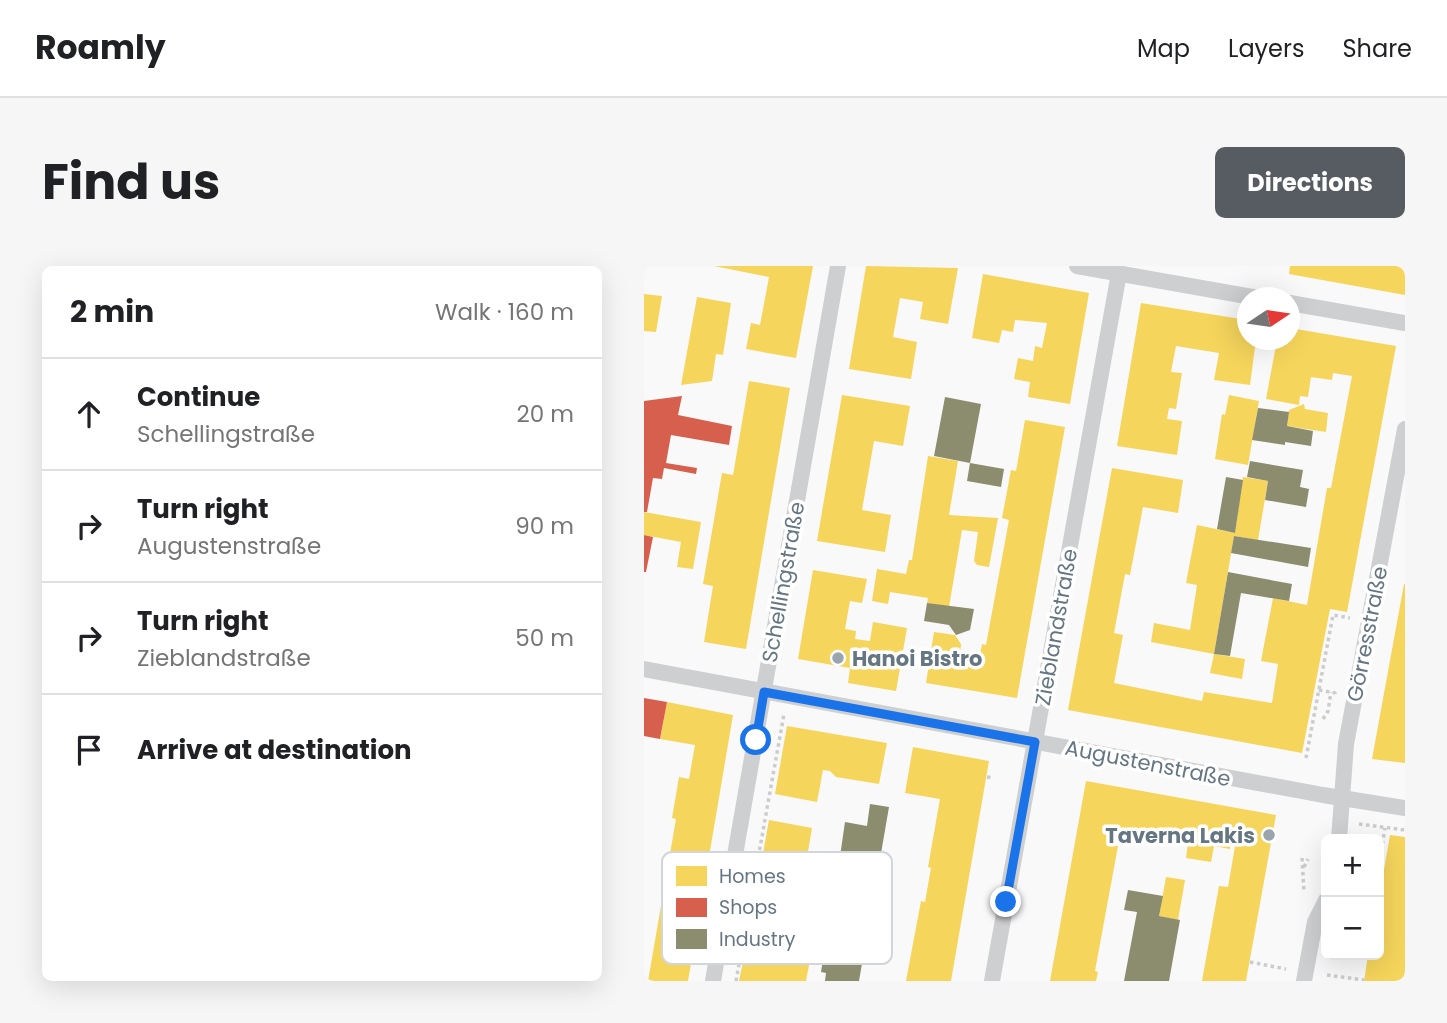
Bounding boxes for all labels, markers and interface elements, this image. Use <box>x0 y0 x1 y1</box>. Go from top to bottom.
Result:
text: Roamly <box>35 24 165 71</box>
text: Map <box>1137 32 1190 65</box>
text: Layers <box>1228 32 1304 65</box>
text: Share <box>1342 32 1412 65</box>
button: Directions <box>1215 147 1405 218</box>
text: Find us <box>42 148 220 216</box>
north arrow <box>1237 287 1300 350</box>
text: 2 min <box>70 290 154 333</box>
text: Walk · 160 m <box>435 296 574 328</box>
text: Continue <box>137 379 260 415</box>
icon: ahead <box>70 395 108 433</box>
text: 20 m <box>516 398 574 430</box>
text: Schellingstraße <box>137 418 315 450</box>
text: Turn right <box>137 491 269 527</box>
street label: Schellingstraße <box>755 499 811 665</box>
icon: right <box>70 507 108 545</box>
text: 90 m <box>515 510 574 542</box>
text: Augustenstraße <box>137 530 321 562</box>
street label: Zieblandstraße <box>1028 546 1084 708</box>
street label: Görresstraße <box>1340 564 1394 704</box>
text: Turn right <box>137 603 269 639</box>
icon: right <box>70 619 108 657</box>
text: 50 m <box>515 622 574 654</box>
text: Zieblandstraße <box>137 642 311 674</box>
place label: Hanoi Bistro <box>852 644 982 673</box>
marker: Hanoi Bistro <box>830 650 846 666</box>
route start <box>740 724 771 755</box>
icon: arrive <box>70 731 108 769</box>
text: Arrive at destination <box>137 732 412 768</box>
street label: Augustenstraße <box>1063 733 1233 793</box>
place label: Taverna Lakis <box>1105 821 1255 850</box>
marker: Taverna Lakis <box>1261 827 1277 843</box>
map controls <box>1321 834 1384 960</box>
button: + <box>1321 834 1384 897</box>
legend <box>662 852 892 964</box>
text: Homes <box>719 863 786 890</box>
route end <box>990 886 1021 917</box>
text: Shops <box>719 894 777 921</box>
button: − <box>1321 897 1384 960</box>
text: Industry <box>719 926 796 953</box>

